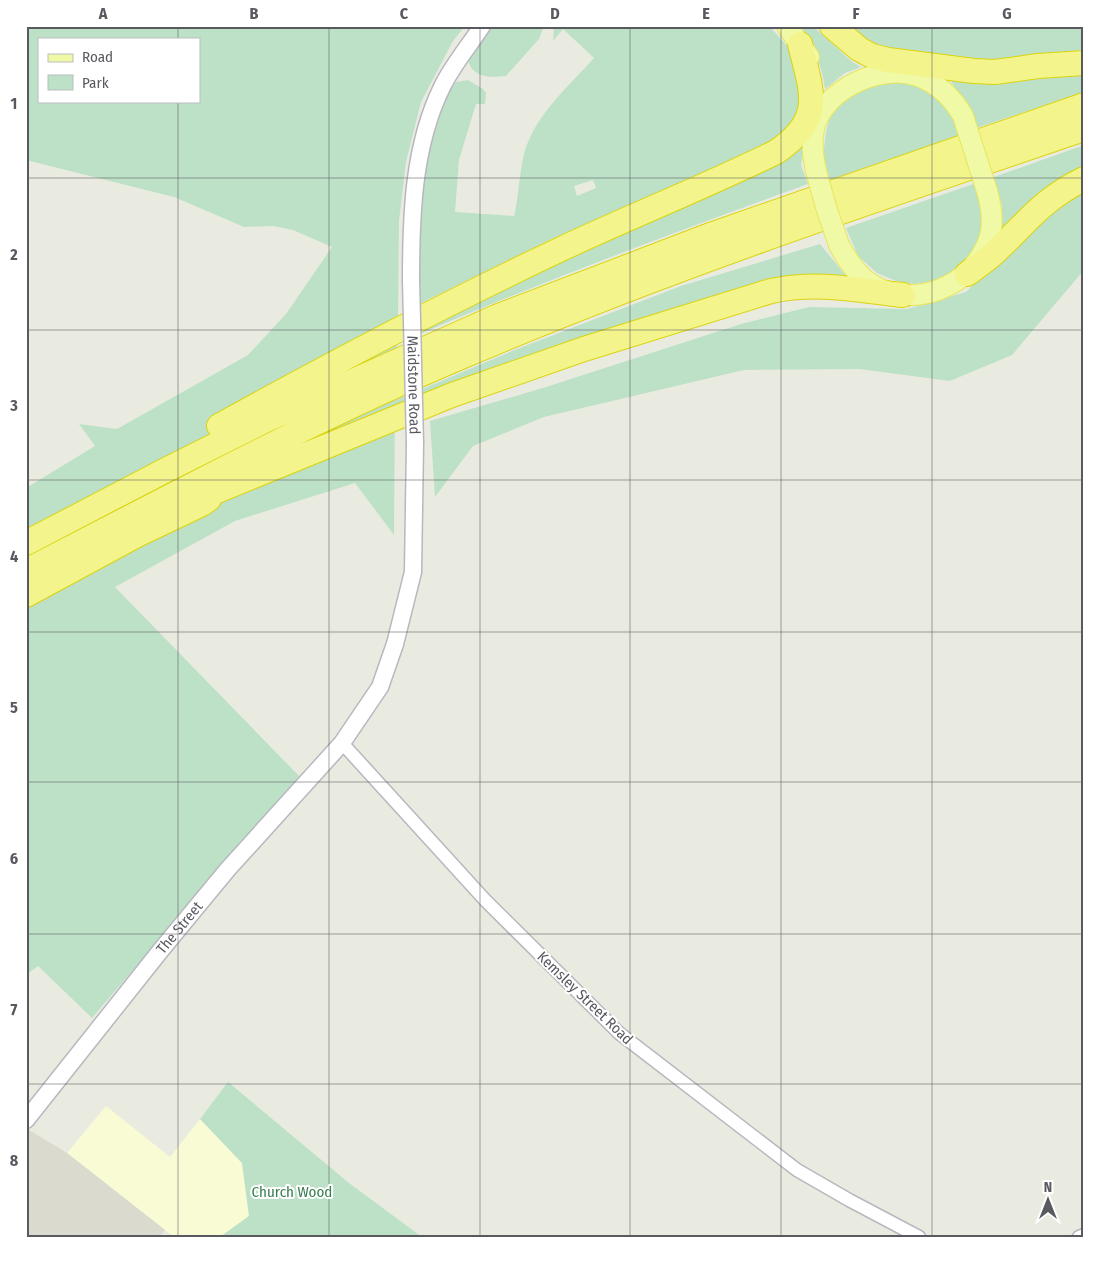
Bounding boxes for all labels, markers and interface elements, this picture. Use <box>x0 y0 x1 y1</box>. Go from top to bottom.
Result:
text: A <box>98 4 108 23</box>
text: B <box>250 4 259 23</box>
text: C <box>400 4 409 23</box>
text: D <box>550 4 560 23</box>
text: E <box>702 4 710 23</box>
text: F <box>852 4 860 23</box>
text: G <box>1002 4 1012 23</box>
legend <box>38 38 200 102</box>
text: Road <box>82 48 113 66</box>
text: Park <box>82 74 109 92</box>
text: 1 <box>11 94 17 113</box>
text: 2 <box>9 245 18 264</box>
street label: Maidstone Road <box>403 335 424 435</box>
text: 3 <box>9 396 18 415</box>
text: 4 <box>10 547 18 566</box>
text: 5 <box>10 698 18 717</box>
text: 6 <box>10 849 18 868</box>
street label: The Street <box>152 898 206 958</box>
street label: Kemsley Street Road <box>533 948 637 1048</box>
text: 7 <box>11 1000 18 1019</box>
text: 8 <box>10 1151 19 1170</box>
north arrow <box>1022 1176 1072 1226</box>
text: N <box>1044 1179 1052 1196</box>
park label: Church Wood <box>252 1183 332 1201</box>

